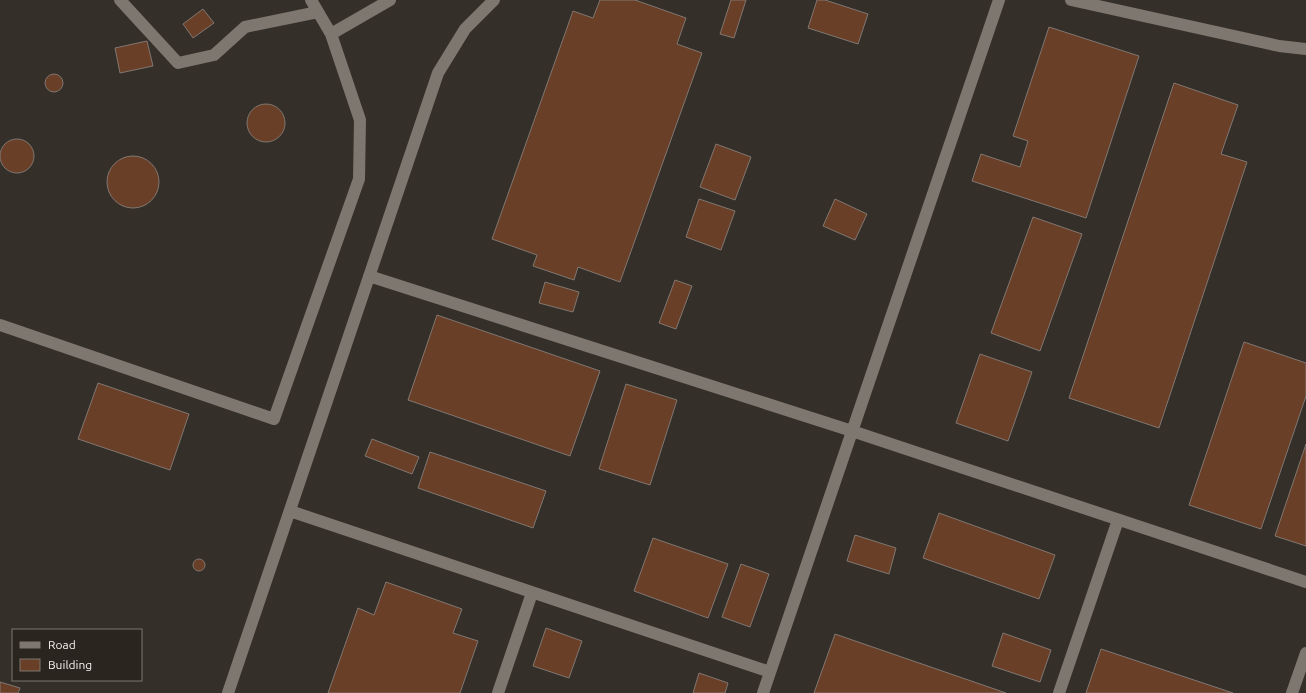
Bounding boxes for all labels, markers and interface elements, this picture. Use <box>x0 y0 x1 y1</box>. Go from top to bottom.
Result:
legend <box>12 629 142 681</box>
text: Road <box>48 638 76 651</box>
text: Building <box>48 658 92 671</box>

